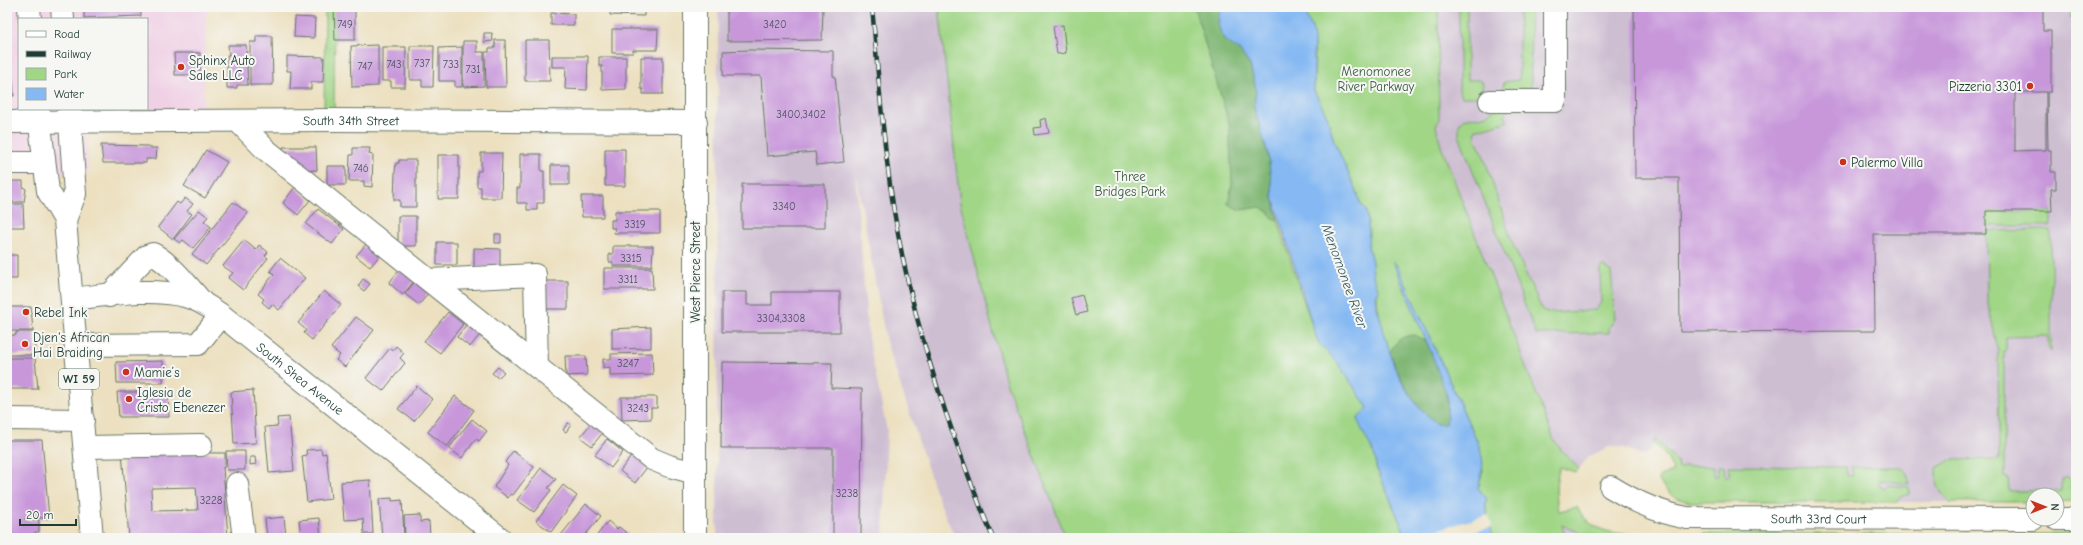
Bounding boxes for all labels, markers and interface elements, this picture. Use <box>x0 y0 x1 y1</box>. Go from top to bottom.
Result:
legend <box>18 18 148 110</box>
house number: 749 <box>337 18 353 31</box>
house number: 3420 <box>763 18 787 31</box>
text: Road <box>54 27 80 41</box>
text: Railway <box>54 47 92 61</box>
place label: Sphinx Auto Sales LLC <box>189 53 255 83</box>
house number: 737 <box>414 57 430 70</box>
house number: 743 <box>386 58 402 71</box>
house number: 733 <box>443 58 459 71</box>
house number: 747 <box>358 60 372 73</box>
marker: Sphinx Auto Sales LLC <box>176 62 186 72</box>
house number: 731 <box>465 63 481 76</box>
park label: Menomonee River Parkway <box>1338 64 1415 94</box>
text: Park <box>54 67 77 81</box>
place label: Pizzeria 3301 <box>1949 79 2022 94</box>
marker: Pizzeria 3301 <box>2025 81 2035 91</box>
text: Water <box>54 87 84 101</box>
house number: 3400,3402 <box>776 108 826 121</box>
street label: South 34th Street <box>303 113 400 128</box>
place label: Palermo Villa <box>1851 155 1923 170</box>
marker: Palermo Villa <box>1838 157 1848 167</box>
house number: 746 <box>353 162 369 175</box>
park label: Three Bridges Park <box>1094 169 1166 199</box>
house number: 3340 <box>772 200 796 213</box>
house number: 3319 <box>624 218 646 231</box>
street label: West Pierce Street <box>688 220 703 323</box>
water label: Menomonee River <box>1317 221 1372 332</box>
house number: 3315 <box>620 252 642 265</box>
house number: 3311 <box>618 273 638 286</box>
place label: Rebel Ink <box>34 305 88 320</box>
marker: Rebel Ink <box>21 307 31 317</box>
house number: 3304,3308 <box>757 312 806 325</box>
place label: Djen's African Hai Braiding <box>33 330 110 360</box>
marker: Djen's African Hai Braiding <box>20 339 30 349</box>
street label: South Shea Avenue <box>253 339 347 418</box>
house number: 3247 <box>617 357 639 370</box>
place label: Mamie’s <box>134 365 180 380</box>
marker: Mamie’s <box>121 367 131 377</box>
road number: WI 59 <box>59 369 99 389</box>
place label: Iglesia de Cristo Ebenezer <box>137 385 226 415</box>
marker: Iglesia de Cristo Ebenezer <box>124 394 134 404</box>
house number: 3243 <box>627 402 649 415</box>
house number: 3238 <box>836 487 859 500</box>
north arrow <box>2025 487 2065 527</box>
house number: 3228 <box>200 494 223 507</box>
scale bar <box>20 501 76 527</box>
text: N <box>2048 503 2061 511</box>
text: 20 m <box>26 508 54 522</box>
street label: South 33rd Court <box>1771 511 1867 527</box>

